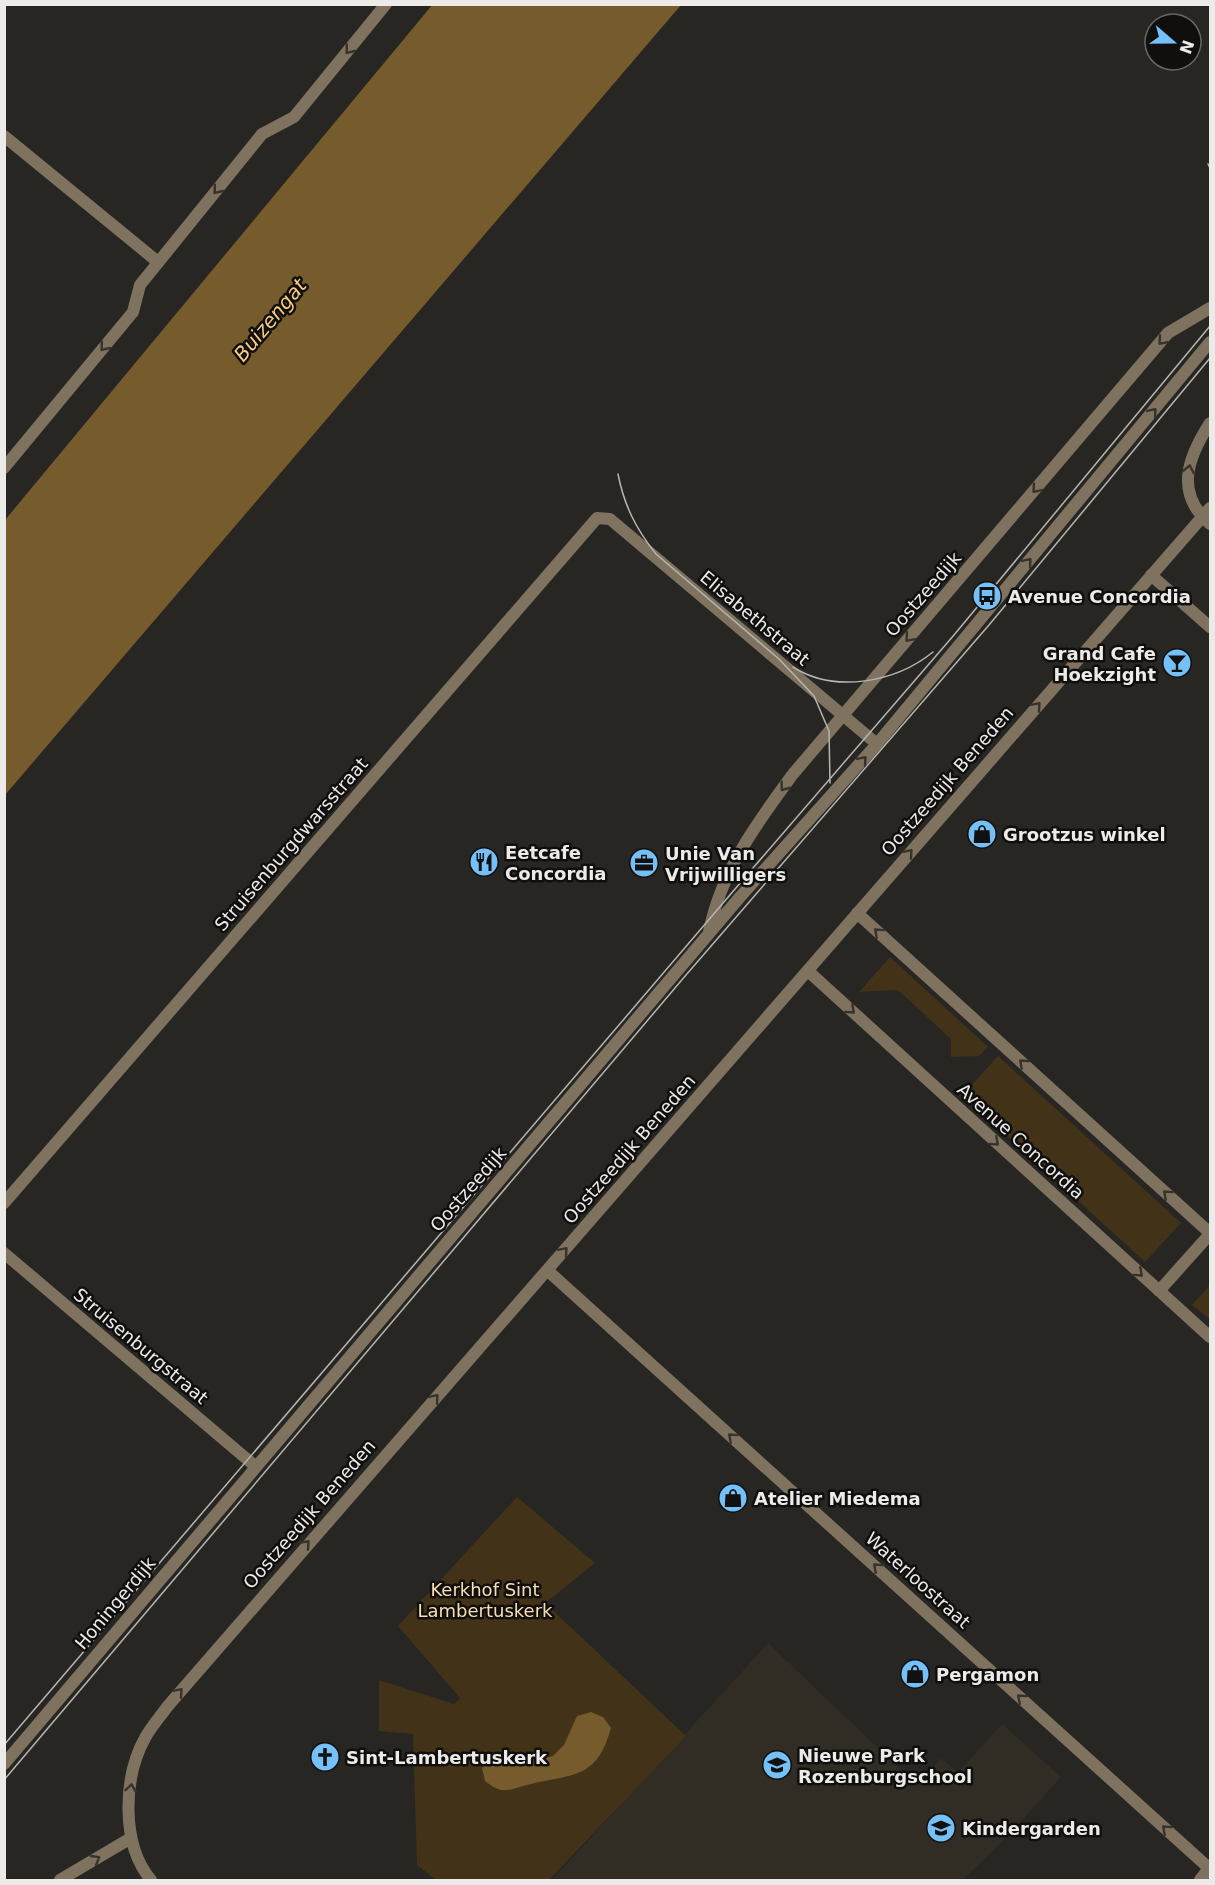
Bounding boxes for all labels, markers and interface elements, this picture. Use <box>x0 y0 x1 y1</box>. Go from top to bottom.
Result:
north arrow <box>1143 12 1203 72</box>
text: N <box>1175 37 1198 57</box>
one-way arrow <box>345 43 356 54</box>
one-way arrow <box>213 183 224 194</box>
water label: Buizengat <box>229 273 312 366</box>
one-way arrow <box>1158 334 1169 345</box>
one-way arrow <box>101 340 112 351</box>
one-way arrow <box>1145 408 1156 419</box>
one-way arrow <box>1182 464 1195 474</box>
one-way arrow <box>1032 482 1043 493</box>
street label: Oostzeedijk <box>881 547 966 641</box>
one-way arrow <box>1021 558 1032 569</box>
street label: Elisabethstraat <box>696 566 814 670</box>
bus stop icon: Avenue Concordia <box>971 580 1003 612</box>
place label: Avenue Concordia <box>1008 586 1191 607</box>
one-way arrow <box>905 631 916 641</box>
place label: Grand Cafe Hoekzight <box>1043 643 1156 685</box>
bar icon: Grand Cafe Hoekzight <box>1161 647 1193 679</box>
street label: Oostzeedijk Beneden <box>877 702 1017 860</box>
one-way arrow <box>1030 702 1041 713</box>
street label: Struisenburgdwarsstraat <box>210 753 372 935</box>
one-way arrow <box>856 756 867 767</box>
one-way arrow <box>780 780 791 791</box>
shop icon: Grootzus winkel <box>966 818 998 850</box>
place label: Grootzus winkel <box>1003 824 1166 845</box>
place label: Eetcafe Concordia <box>505 842 607 884</box>
place label: Unie Van Vrijwilligers <box>665 843 786 885</box>
restaurant icon: Eetcafe Concordia <box>468 846 500 878</box>
office icon: Unie Van Vrijwilligers <box>628 847 660 879</box>
one-way arrow <box>902 849 913 860</box>
one-way arrow <box>874 928 885 939</box>
one-way arrow <box>844 1003 855 1014</box>
one-way arrow <box>1019 1059 1030 1070</box>
street label: Oostzeedijk Beneden <box>559 1070 699 1228</box>
street label: Avenue Concordia <box>953 1079 1089 1203</box>
one-way arrow <box>988 1135 999 1146</box>
street label: Oostzeedijk <box>426 1142 511 1236</box>
one-way arrow <box>1163 1190 1174 1201</box>
one-way arrow <box>557 1247 568 1258</box>
one-way arrow <box>1133 1266 1143 1277</box>
street label: Struisenburgstraat <box>70 1284 212 1408</box>
one-way arrow <box>428 1394 439 1405</box>
one-way arrow <box>728 1433 739 1444</box>
street label: Oostzeedijk Beneden <box>239 1435 379 1593</box>
shop icon: Atelier Miedema <box>717 1482 749 1514</box>
place label: Atelier Miedema <box>754 1488 921 1509</box>
street label: Waterloostraat <box>861 1528 975 1632</box>
one-way arrow <box>299 1540 310 1551</box>
street label: Honingerdijk <box>70 1552 160 1653</box>
one-way arrow <box>873 1563 883 1574</box>
park label: Kerkhof Sint Lambertuskerk <box>417 1579 553 1621</box>
shop icon: Pergamon <box>899 1658 931 1690</box>
place label: Pergamon <box>936 1664 1039 1685</box>
one-way arrow <box>172 1688 183 1699</box>
one-way arrow <box>1018 1694 1028 1705</box>
church icon: Sint-Lambertuskerk <box>309 1741 341 1773</box>
place label: Nieuwe Park Rozenburgschool <box>798 1745 972 1787</box>
place label: Sint-Lambertuskerk <box>346 1747 548 1768</box>
school or university icon: Nieuwe Park Rozenburgschool <box>761 1749 793 1781</box>
one-way arrow <box>124 1783 136 1792</box>
school or university icon: Kindergarden <box>925 1812 957 1844</box>
place label: Kindergarden <box>962 1818 1101 1839</box>
one-way arrow <box>1162 1825 1173 1836</box>
one-way arrow <box>90 1854 100 1866</box>

